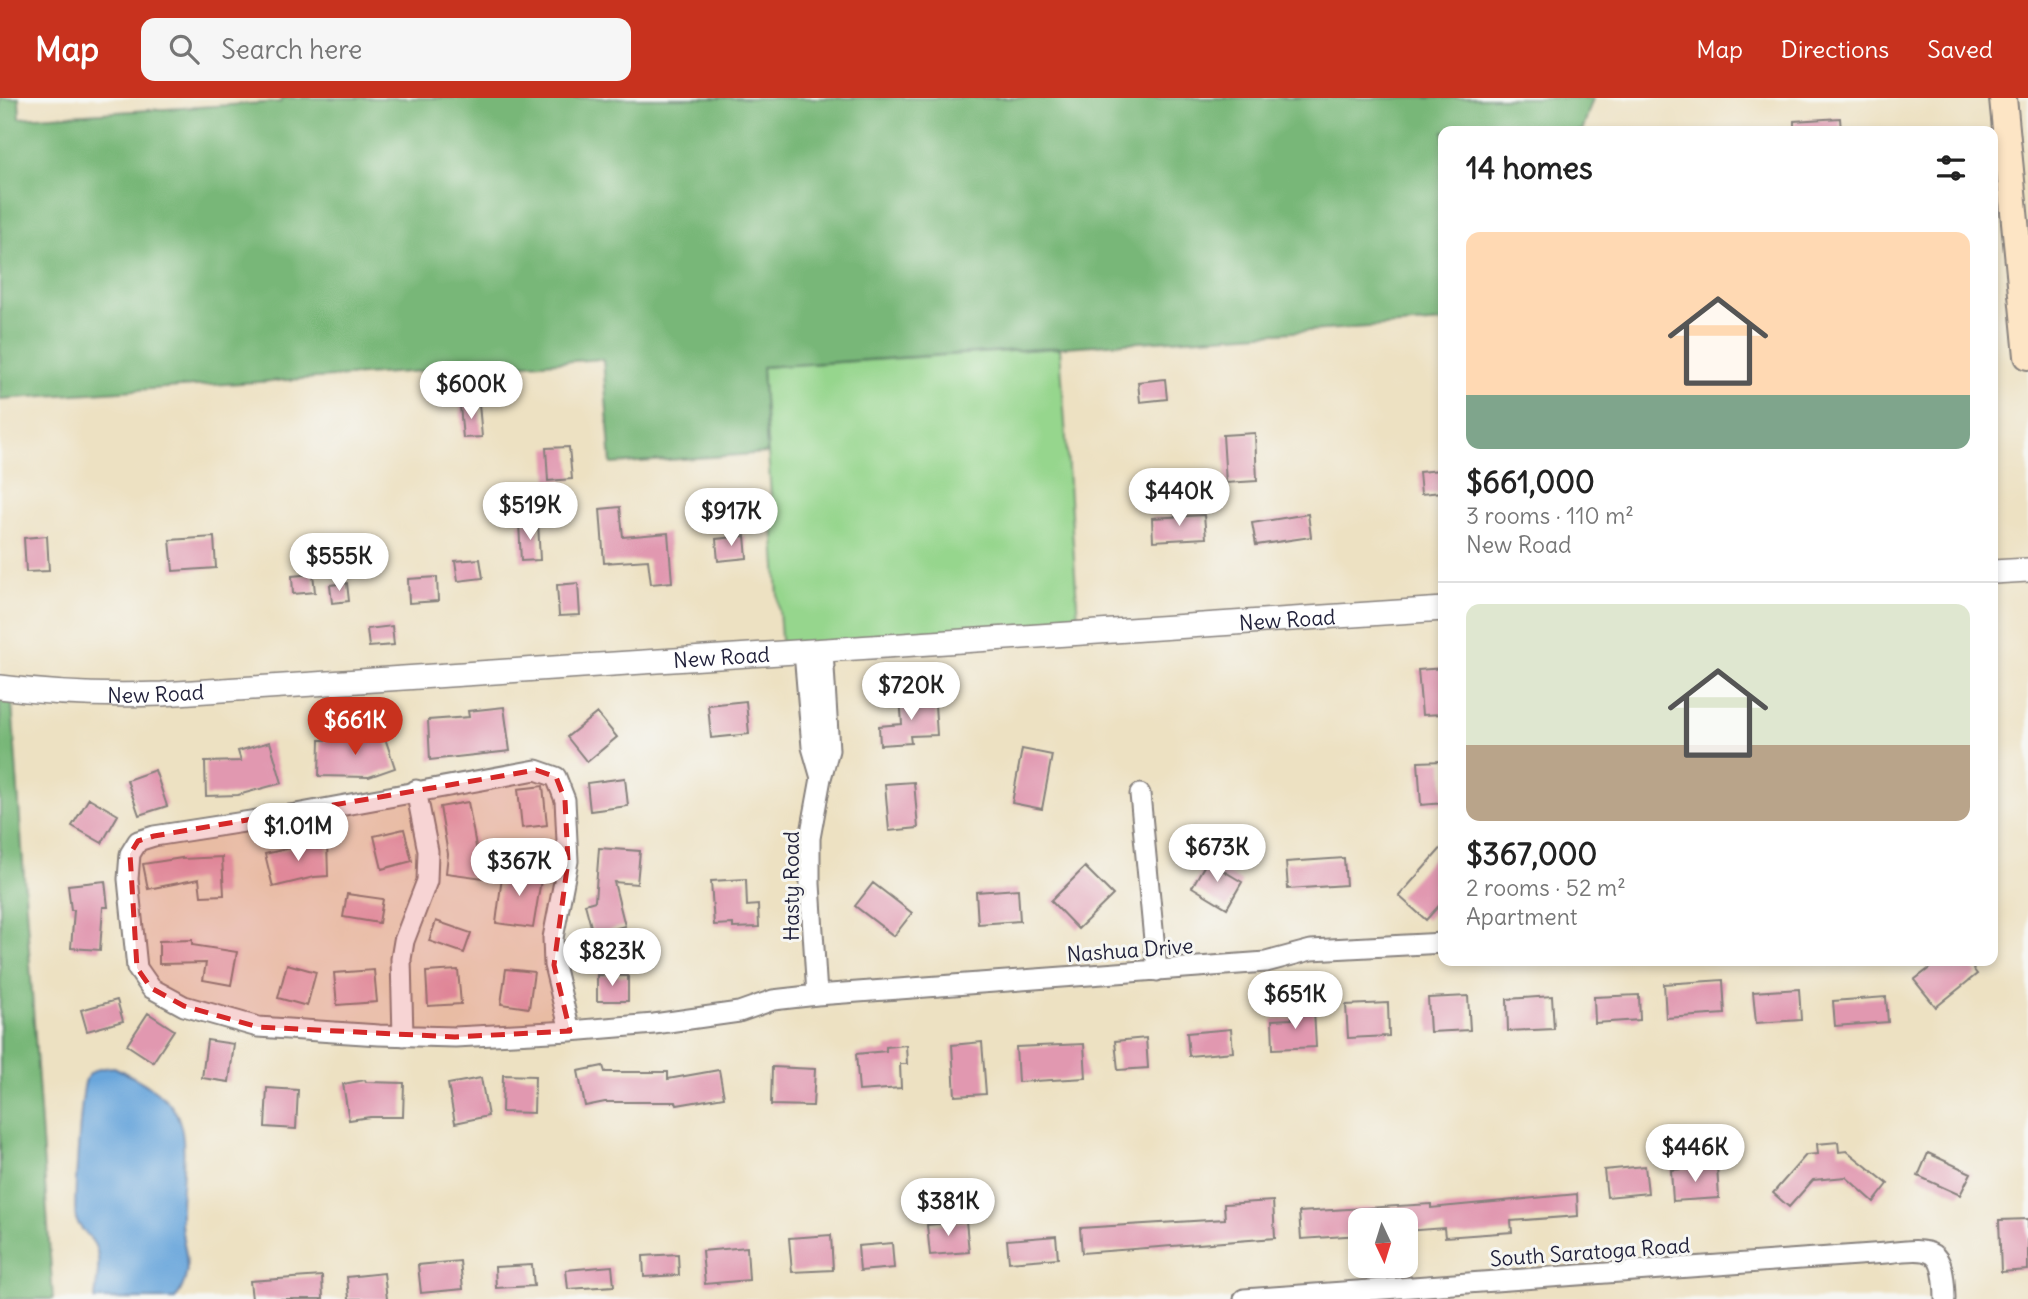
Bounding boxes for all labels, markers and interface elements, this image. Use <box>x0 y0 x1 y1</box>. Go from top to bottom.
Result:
search box <box>141 18 631 81</box>
text: Map <box>35 28 99 70</box>
icon: search <box>165 30 203 68</box>
text: Search here <box>221 33 362 66</box>
text: Map <box>1696 34 1743 64</box>
text: Directions <box>1781 34 1889 64</box>
text: Saved <box>1927 34 1993 64</box>
text: 14 homes <box>1466 149 1593 187</box>
icon: filters <box>1932 149 1970 187</box>
icon: home <box>1655 278 1781 404</box>
pin: $600K <box>422 362 520 421</box>
text: $600K <box>436 369 506 398</box>
text: $661,000 <box>1466 463 1595 501</box>
pin: $440K <box>1130 468 1228 528</box>
text: $440K <box>1145 476 1213 505</box>
pin: $519K <box>481 482 579 542</box>
pin: $917K <box>682 489 780 548</box>
text: $519K <box>499 490 561 519</box>
text: $917K <box>701 496 761 525</box>
text: 3 rooms · 110 m² <box>1466 501 1634 530</box>
text: New Road <box>1466 530 1572 559</box>
pin: $555K <box>290 533 388 593</box>
text: $555K <box>306 541 372 570</box>
street label: New Road <box>1238 603 1336 636</box>
street label: New Road <box>672 640 770 674</box>
icon: home <box>1655 650 1781 776</box>
pin: $720K <box>862 662 960 722</box>
text: $720K <box>878 670 944 699</box>
street label: New Road <box>107 678 205 708</box>
pin: $661K <box>306 698 404 757</box>
text: $661K <box>324 705 386 734</box>
pin: $1.01M <box>241 804 355 863</box>
text: $1.01M <box>263 811 333 840</box>
pin: $673K <box>1168 824 1266 884</box>
street label: Hasty Road <box>778 831 805 941</box>
text: $673K <box>1185 832 1249 861</box>
text: $367,000 <box>1466 835 1597 873</box>
pin: $367K <box>470 838 568 898</box>
text: $367K <box>487 846 551 875</box>
text: 2 rooms · 52 m² <box>1466 873 1626 902</box>
text: Apartment <box>1466 902 1578 931</box>
pin: $823K <box>563 928 661 988</box>
street label: Nashua Drive <box>1066 932 1194 968</box>
text: $823K <box>579 936 645 965</box>
pin: $651K <box>1246 972 1344 1031</box>
text: $651K <box>1264 979 1326 1008</box>
pin: $446K <box>1646 1124 1744 1184</box>
text: $446K <box>1662 1132 1728 1161</box>
pin: $381K <box>899 1178 997 1238</box>
text: $381K <box>917 1186 979 1215</box>
north arrow <box>1348 1208 1418 1278</box>
map controls <box>1348 1208 1418 1278</box>
street label: South Saratoga Road <box>1489 1232 1691 1272</box>

